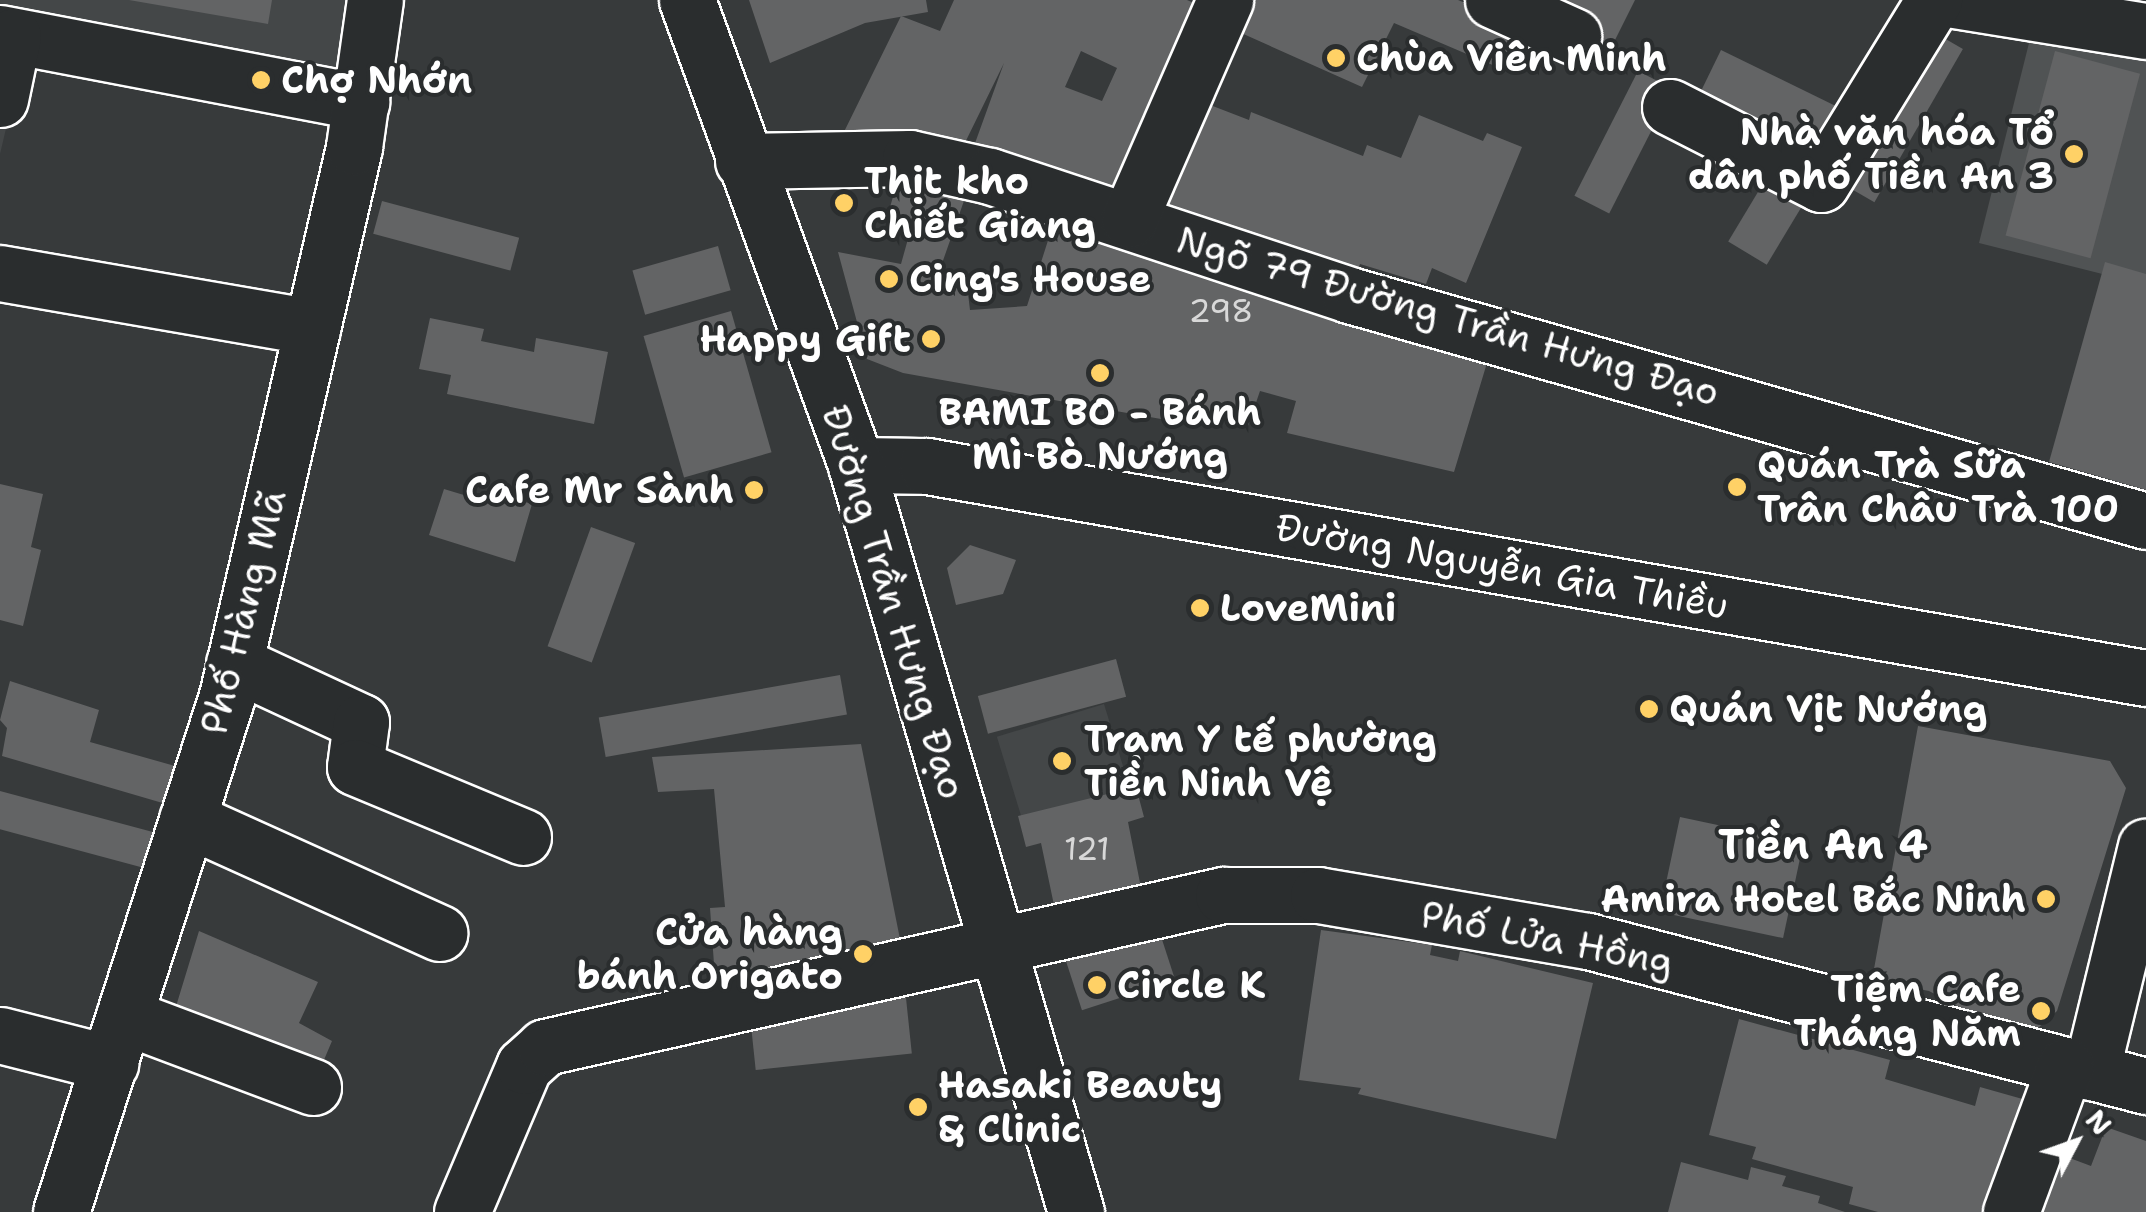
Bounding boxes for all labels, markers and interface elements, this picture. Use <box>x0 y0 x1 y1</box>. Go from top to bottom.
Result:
place label: Chùa Viên Minh <box>1356 35 1667 81</box>
marker: Chùa Viên Minh <box>1325 47 1347 69</box>
place label: Chợ Nhớn <box>281 57 472 103</box>
marker: Chợ Nhớn <box>250 69 272 91</box>
place label: Nhà văn hóa Tổ dân phố Tiền An 3 <box>1688 109 2054 198</box>
marker: Nhà văn hóa Tổ dân phố Tiền An 3 <box>2063 143 2085 165</box>
place label: Thịt kho Chiết Giang <box>864 158 1096 248</box>
marker: Thịt kho Chiết Giang <box>833 192 855 214</box>
street label: Ngõ 79 Đường Trần Hưng Đạo <box>1172 217 1724 415</box>
place label: Cing's House <box>909 256 1151 302</box>
marker: Cing's House <box>878 268 900 290</box>
house number: 298 <box>1189 292 1253 330</box>
place label: Happy Gift <box>699 316 911 362</box>
marker: Happy Gift <box>920 328 942 350</box>
marker: BAMI BO - Bánh Mì Bò Nướng <box>1089 362 1111 384</box>
place label: BAMI BO - Bánh Mì Bò Nướng <box>938 389 1262 478</box>
street label: Đường Trần Hưng Đạo <box>812 399 976 805</box>
place label: Quán Trà Sữa Trân Châu Trà 100 <box>1757 442 2119 532</box>
place label: Cafe Mr Sành <box>465 467 734 513</box>
marker: Quán Trà Sữa Trân Châu Trà 100 <box>1726 476 1748 498</box>
marker: Cafe Mr Sành <box>743 479 765 501</box>
street label: Phố Hàng Mã <box>191 485 295 739</box>
street label: Đường Nguyễn Gia Thiều <box>1272 504 1732 628</box>
place label: LoveMini <box>1220 585 1396 631</box>
marker: LoveMini <box>1189 597 1211 619</box>
place label: Quán Vịt Nướng <box>1669 686 1987 732</box>
marker: Quán Vịt Nướng <box>1638 698 1660 720</box>
place label: Trạm Y tế phường Tiền Ninh Vệ <box>1084 716 1437 806</box>
marker: Trạm Y tế phường Tiền Ninh Vệ <box>1049 748 1075 774</box>
district label: Tiền An 4 <box>1718 819 1928 869</box>
house number: 121 <box>1064 830 1110 868</box>
place label: Amira Hotel Bắc Ninh <box>1601 876 2026 922</box>
marker: Amira Hotel Bắc Ninh <box>2035 888 2057 910</box>
street label: Phố Lửa Hồng <box>1417 891 1677 985</box>
place label: Cửa hàng bánh Origato <box>577 909 843 998</box>
marker: Cửa hàng bánh Origato <box>852 943 874 965</box>
place label: Circle K <box>1117 962 1265 1008</box>
place label: Tiệm Cafe Tháng Năm <box>1793 966 2021 1056</box>
marker: Circle K <box>1086 974 1108 996</box>
marker: Tiệm Cafe Tháng Năm <box>2030 1000 2052 1022</box>
place label: Hasaki Beauty & Clinic <box>938 1062 1222 1152</box>
north arrow <box>2026 1092 2126 1192</box>
marker: Hasaki Beauty & Clinic <box>907 1096 929 1118</box>
text: N <box>2077 1101 2120 1143</box>

